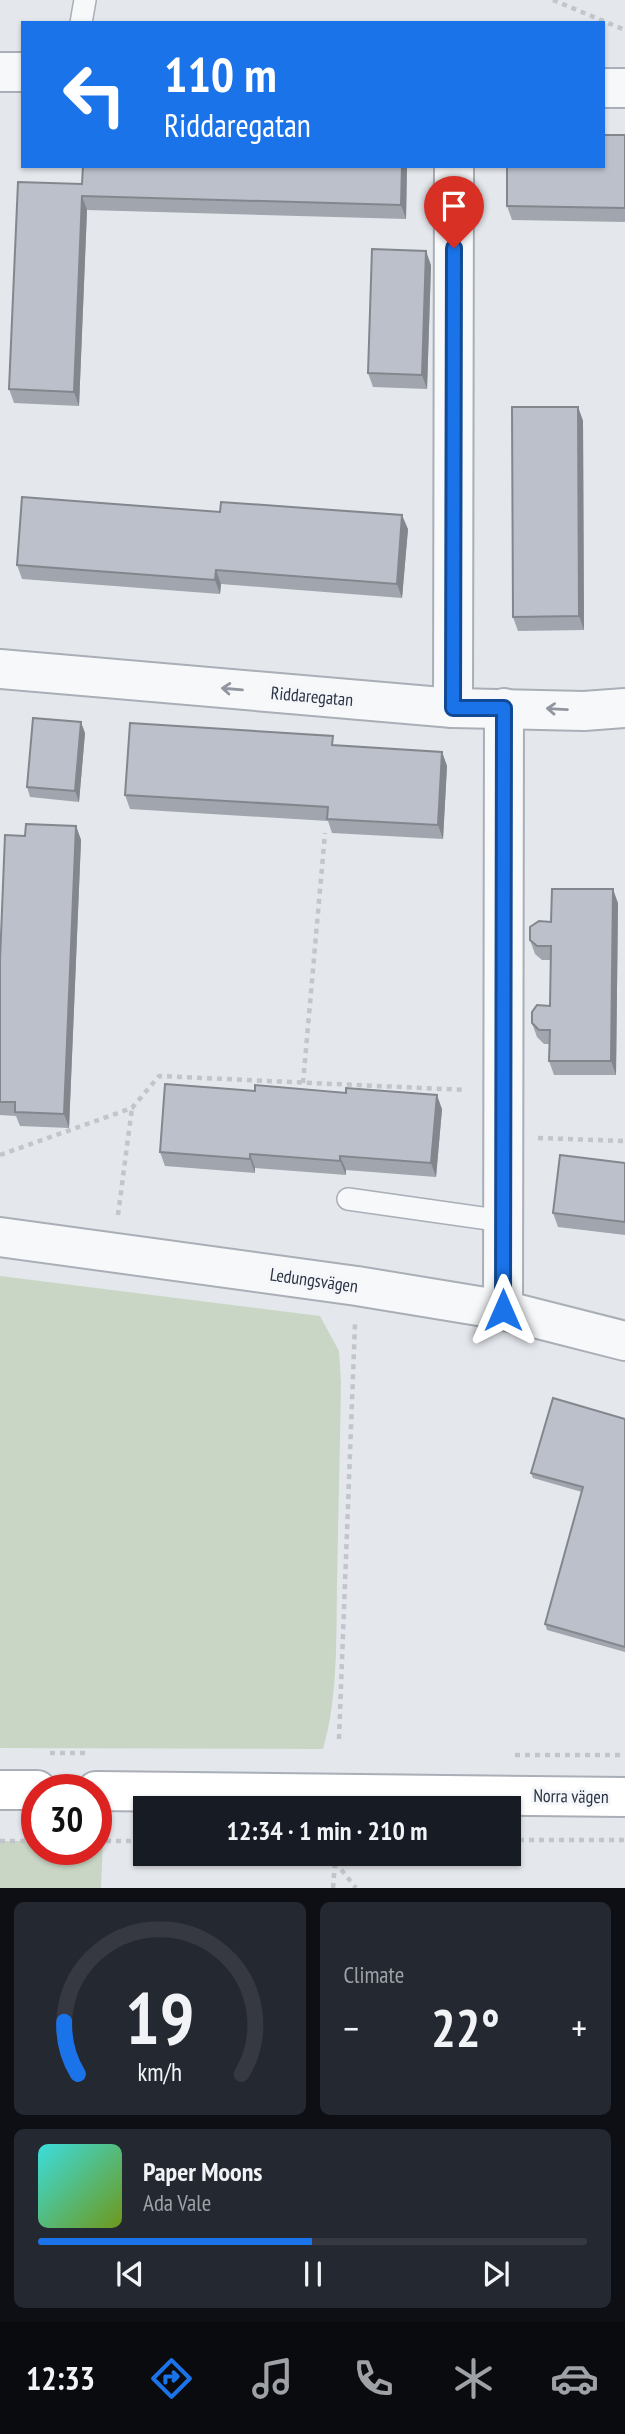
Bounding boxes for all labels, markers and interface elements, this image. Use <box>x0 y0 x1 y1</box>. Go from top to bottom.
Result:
text: 110 m <box>164 42 277 106</box>
icon: left <box>49 49 140 140</box>
text: Riddaregatan <box>164 104 311 146</box>
pin <box>424 176 484 248</box>
icon: arrive <box>435 187 473 225</box>
street label: Riddaregatan <box>270 681 354 711</box>
one-way arrow <box>221 682 244 695</box>
one-way arrow <box>546 702 569 715</box>
street label: Ledungsvägen <box>268 1262 360 1298</box>
position arrow <box>466 1273 540 1347</box>
speed limit sign: 30 <box>21 1774 112 1865</box>
street label: Norra vägen <box>533 1784 609 1808</box>
text: 12:34 · 1 min · 210 m <box>227 1814 427 1847</box>
text: Climate <box>344 1960 404 1989</box>
text: 19 <box>125 1971 195 2065</box>
text: 22° <box>431 1994 500 2061</box>
text: − <box>344 2003 359 2052</box>
text: + <box>571 2003 587 2052</box>
text: km/h <box>138 2056 182 2088</box>
text: Paper Moons <box>143 2155 262 2188</box>
text: Ada Vale <box>143 2188 211 2217</box>
icon: previous <box>111 2255 149 2293</box>
icon: pause <box>294 2255 332 2293</box>
icon: next <box>477 2255 515 2293</box>
icon: directions <box>147 2354 196 2403</box>
icon: music <box>248 2354 297 2403</box>
icon: phone <box>349 2354 398 2403</box>
icon: climate <box>449 2354 498 2403</box>
icon: car <box>550 2354 599 2403</box>
text: 12:33 <box>26 2357 95 2399</box>

